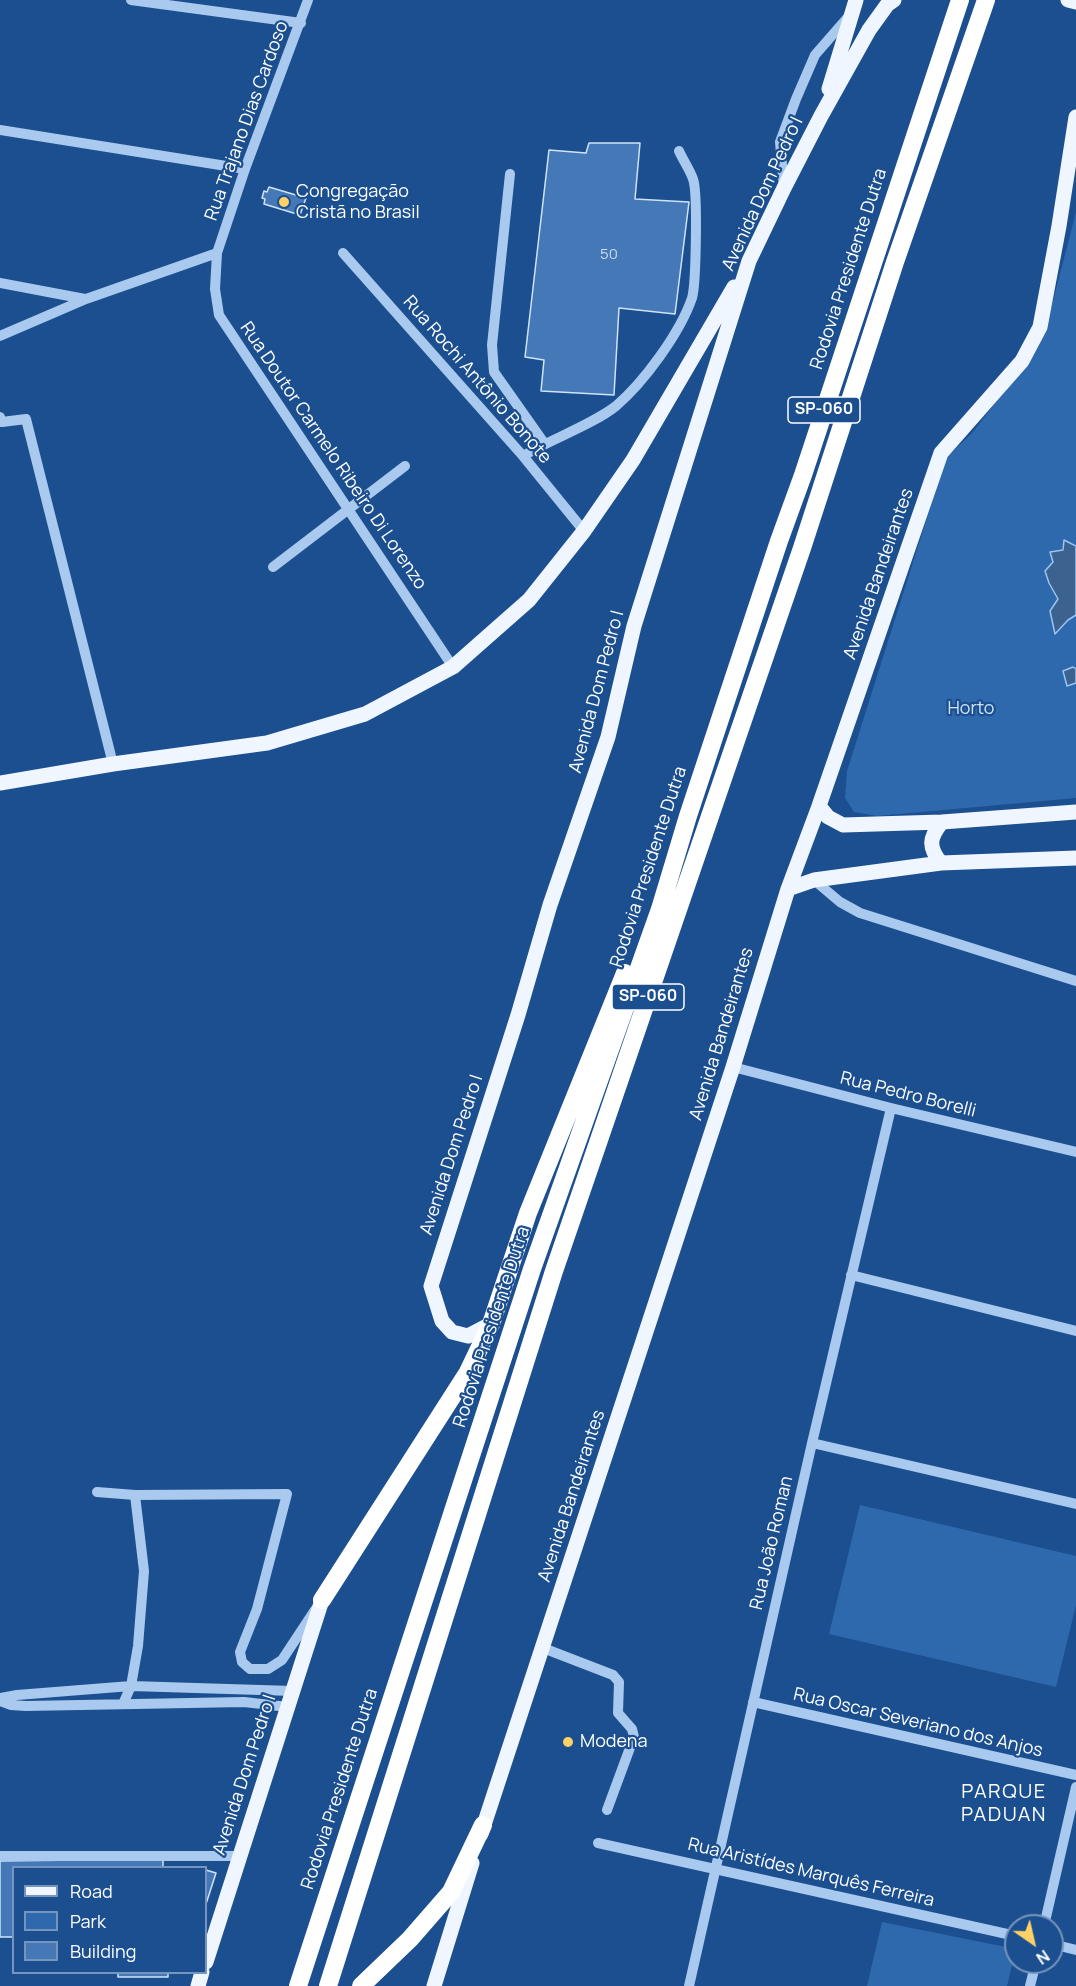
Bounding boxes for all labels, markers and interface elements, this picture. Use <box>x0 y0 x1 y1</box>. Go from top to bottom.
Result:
street label: Rua Trajano Dias Cardoso <box>201 18 293 224</box>
street label: Avenida Dom Pedro I <box>718 114 808 274</box>
street label: Rodovia Presidente Dutra <box>806 166 892 372</box>
place label: Congregação Cristã no Brasil <box>296 181 420 224</box>
marker: Congregação Cristã no Brasil <box>277 195 291 209</box>
house number: 50 <box>600 246 618 264</box>
street label: Rua Rochi Antônio Bonote <box>398 292 556 468</box>
street label: Rua Doutor Carmelo Ribeiro Di Lorenzo <box>235 318 431 594</box>
road number: SP-060 <box>788 397 860 423</box>
street label: Avenida Bandeirantes <box>840 486 918 662</box>
street label: Avenida Dom Pedro I <box>565 608 629 776</box>
park label: Horto <box>948 698 994 720</box>
street label: Rodovia Presidente Dutra <box>606 764 692 970</box>
street label: Avenida Bandeirantes <box>685 945 759 1123</box>
road number: SP-060 <box>612 984 684 1010</box>
street label: Rua Pedro Borelli <box>838 1068 978 1122</box>
street label: Avenida Dom Pedro I <box>416 1072 488 1238</box>
street label: Rodovia Presidente Dutra <box>449 1224 535 1430</box>
street label: Avenida Bandeirantes <box>534 1407 610 1585</box>
street label: Rua João Roman <box>746 1474 798 1612</box>
street label: Rua Oscar Severiano dos Anjos <box>791 1684 1045 1762</box>
street label: Rodovia Presidente Dutra <box>297 1686 383 1892</box>
street label: Avenida Dom Pedro I <box>209 1692 281 1858</box>
place label: Modena <box>580 1731 647 1753</box>
marker: Modena <box>561 1735 575 1749</box>
district label: PARQUE PADUAN <box>961 1780 1047 1827</box>
street label: Rua Aristídes Marquês Ferreira <box>686 1834 936 1912</box>
legend <box>12 1866 207 1974</box>
text: Road <box>70 1879 113 1903</box>
text: Park <box>70 1909 106 1933</box>
north arrow <box>1004 1914 1064 1974</box>
text: Building <box>70 1939 136 1963</box>
text: N <box>1032 1945 1054 1970</box>

